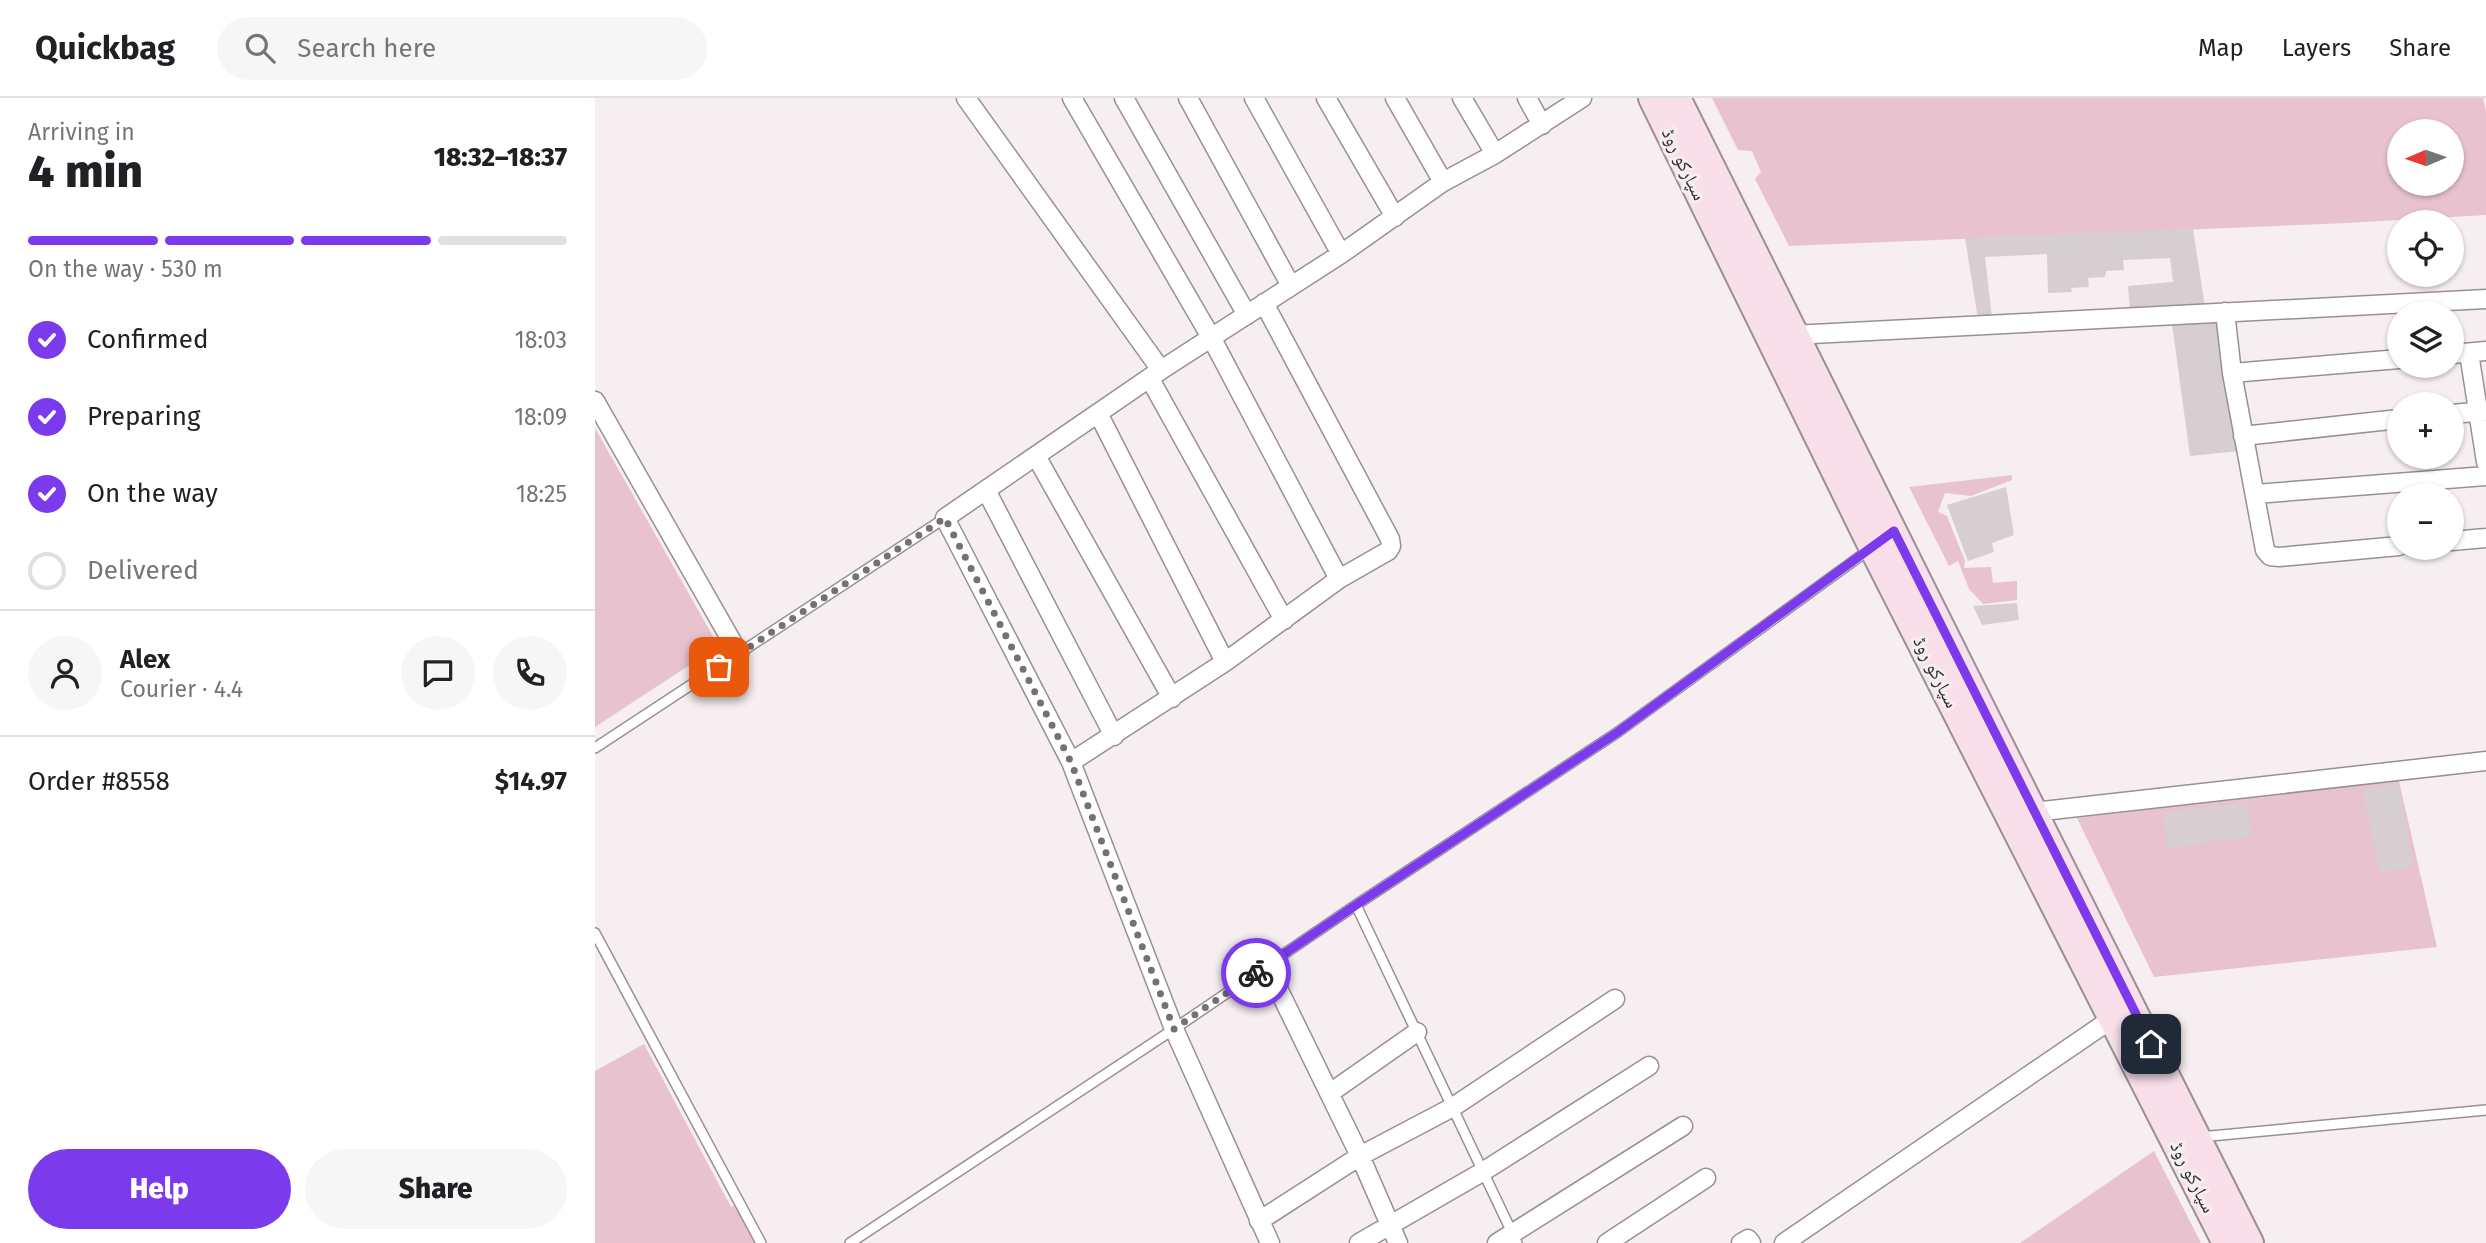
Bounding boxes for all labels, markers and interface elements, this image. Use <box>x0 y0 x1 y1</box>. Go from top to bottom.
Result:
search box <box>217 17 707 80</box>
text: Quickbag <box>35 28 175 68</box>
icon: search <box>241 29 279 67</box>
text: Search here <box>297 33 436 64</box>
text: Map <box>2198 34 2244 62</box>
text: Layers <box>2282 34 2351 62</box>
text: Share <box>2389 34 2451 62</box>
text: Arriving in <box>28 118 135 146</box>
north arrow <box>2387 119 2464 196</box>
map controls <box>2387 119 2464 560</box>
street label: سپارکو روڈ <box>1657 124 1711 204</box>
text: 18:32–18:37 <box>434 142 567 173</box>
text: 4 min <box>28 144 143 199</box>
button: locate <box>2387 210 2464 287</box>
text: On the way · 530 m <box>28 255 223 283</box>
button: layers <box>2387 301 2464 378</box>
icon: check <box>28 321 66 359</box>
text: Confirmed <box>87 324 208 355</box>
text: 18:03 <box>515 326 567 354</box>
button: + <box>2387 392 2464 469</box>
icon: check <box>28 398 66 436</box>
text: Preparing <box>87 401 200 432</box>
text: 18:09 <box>514 403 567 431</box>
icon: check <box>28 475 66 513</box>
text: On the way <box>87 478 218 509</box>
text: 18:25 <box>516 480 567 508</box>
button: − <box>2387 483 2464 560</box>
text: Delivered <box>87 555 199 586</box>
street label: سپارکو روڈ <box>1908 632 1964 712</box>
button: person <box>28 636 102 710</box>
button: chat <box>401 636 475 710</box>
button: phone <box>493 636 567 710</box>
pin <box>689 637 749 697</box>
text: Alex <box>120 644 170 675</box>
icon: bag <box>700 648 738 686</box>
text: Courier · 4.4 <box>120 675 243 703</box>
text: Order #8558 <box>28 766 170 797</box>
text: $14.97 <box>495 766 567 797</box>
courier <box>1221 938 1291 1008</box>
icon: bike <box>1237 954 1275 992</box>
pin <box>2121 1014 2181 1074</box>
icon: home <box>2132 1025 2170 1063</box>
street label: سپارکو روڈ <box>2165 1137 2221 1217</box>
button: Help <box>28 1149 291 1229</box>
button: Share <box>305 1149 567 1229</box>

